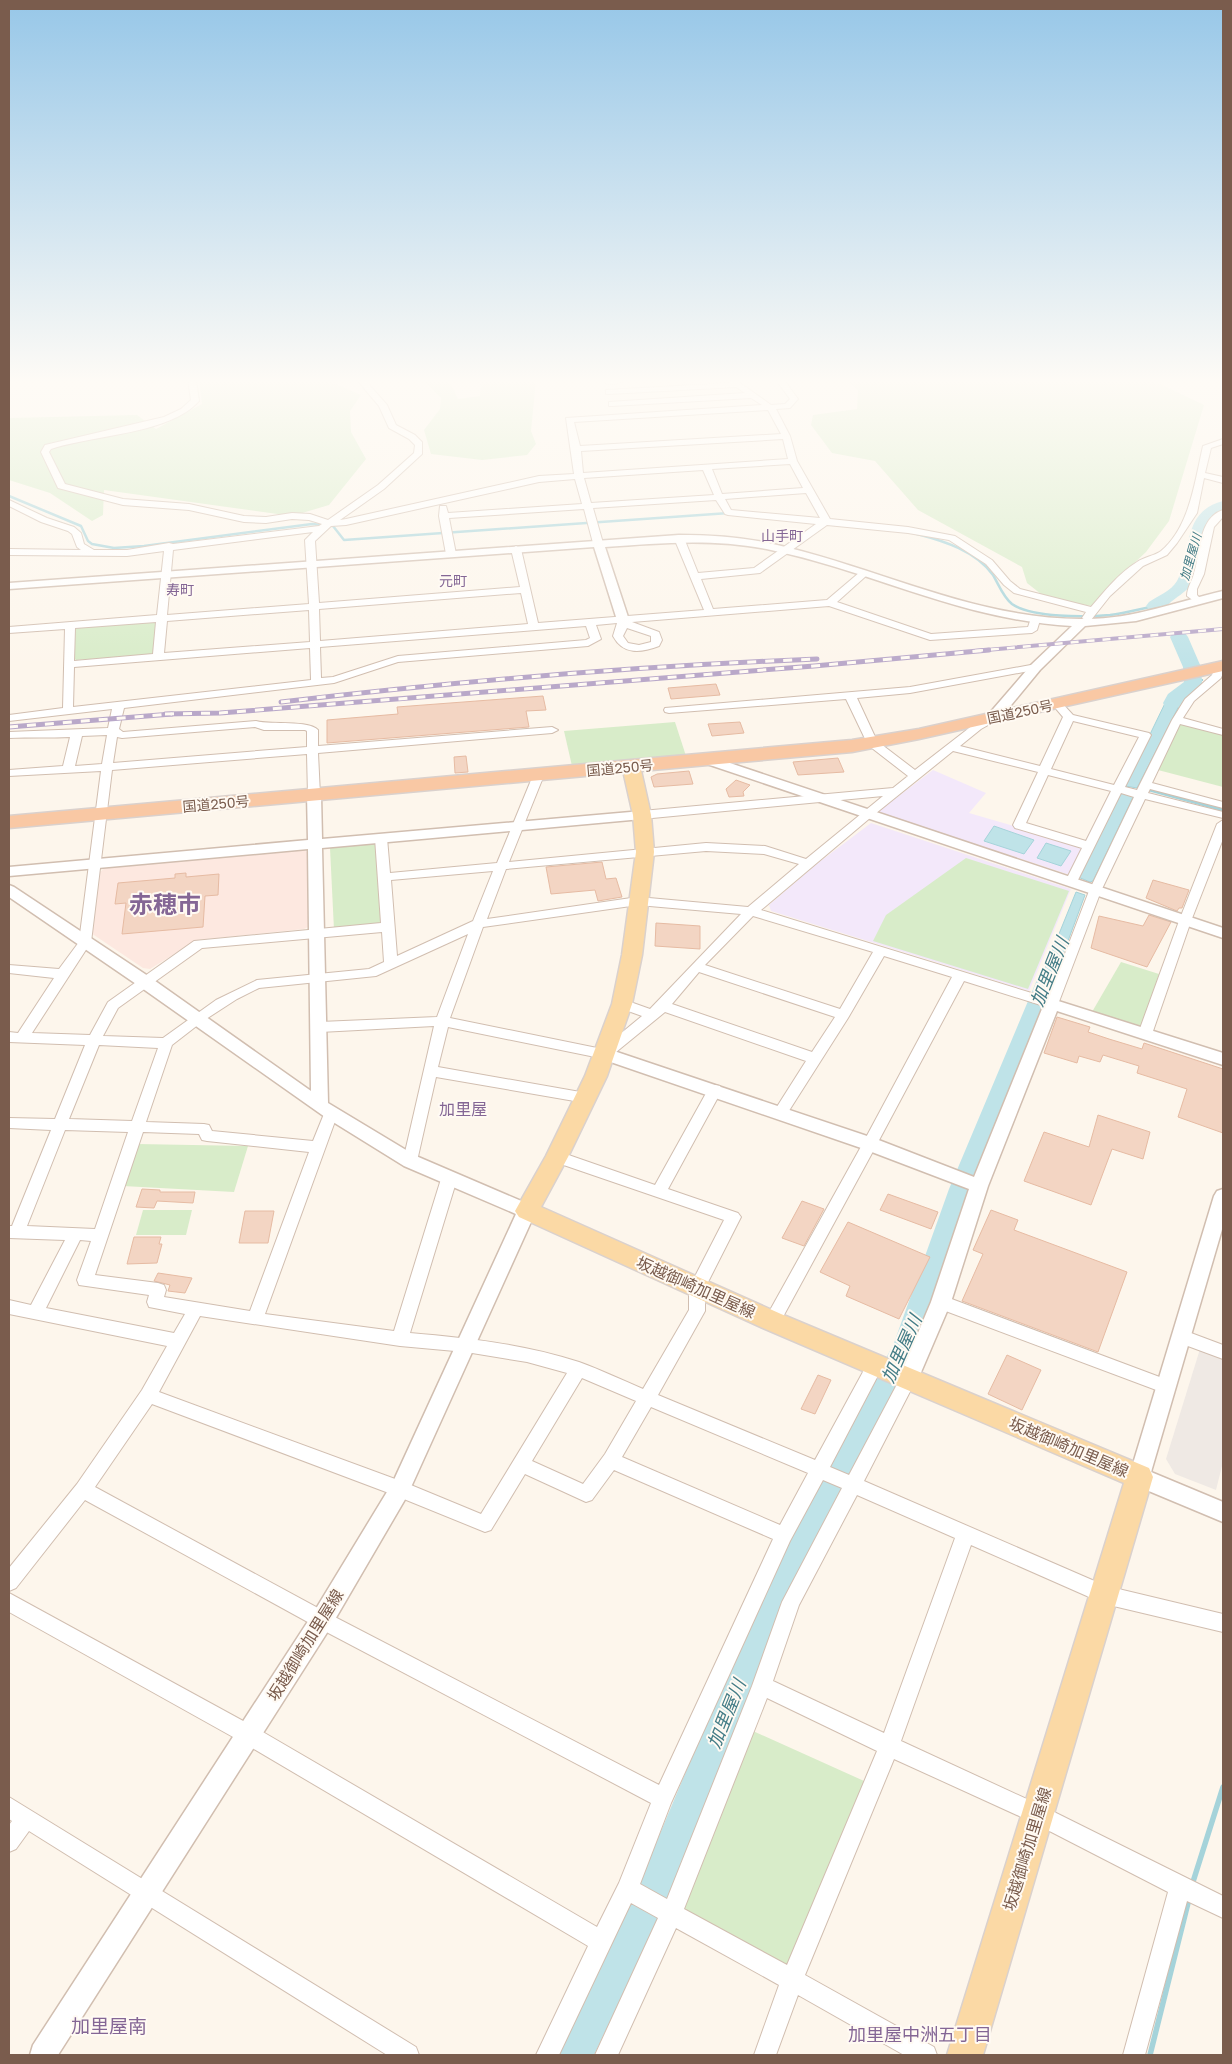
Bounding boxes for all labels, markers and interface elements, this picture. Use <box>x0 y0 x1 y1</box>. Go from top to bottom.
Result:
district label: 山手町 <box>761 527 803 544</box>
water label: 加里屋川 <box>1177 530 1205 582</box>
district label: 元町 <box>439 572 467 589</box>
district label: 寿町 <box>166 581 194 598</box>
street label: 国道250号 <box>985 696 1054 727</box>
street label: 国道250号 <box>586 756 654 779</box>
street label: 国道250号 <box>182 792 250 815</box>
district label: 赤穂市 <box>129 889 201 918</box>
water label: 加里屋川 <box>1025 932 1074 1009</box>
district label: 加里屋 <box>439 1099 487 1119</box>
street label: 坂越御崎加里屋線 <box>633 1252 759 1322</box>
water label: 加里屋川 <box>876 1309 927 1386</box>
street label: 坂越御崎加里屋線 <box>1006 1413 1132 1481</box>
street label: 坂越御崎加里屋線 <box>263 1585 347 1705</box>
water label: 加里屋川 <box>702 1674 751 1751</box>
street label: 坂越御崎加里屋線 <box>999 1785 1055 1913</box>
district label: 加里屋南 <box>71 2014 147 2037</box>
district label: 加里屋中洲五丁目 <box>848 2023 992 2045</box>

